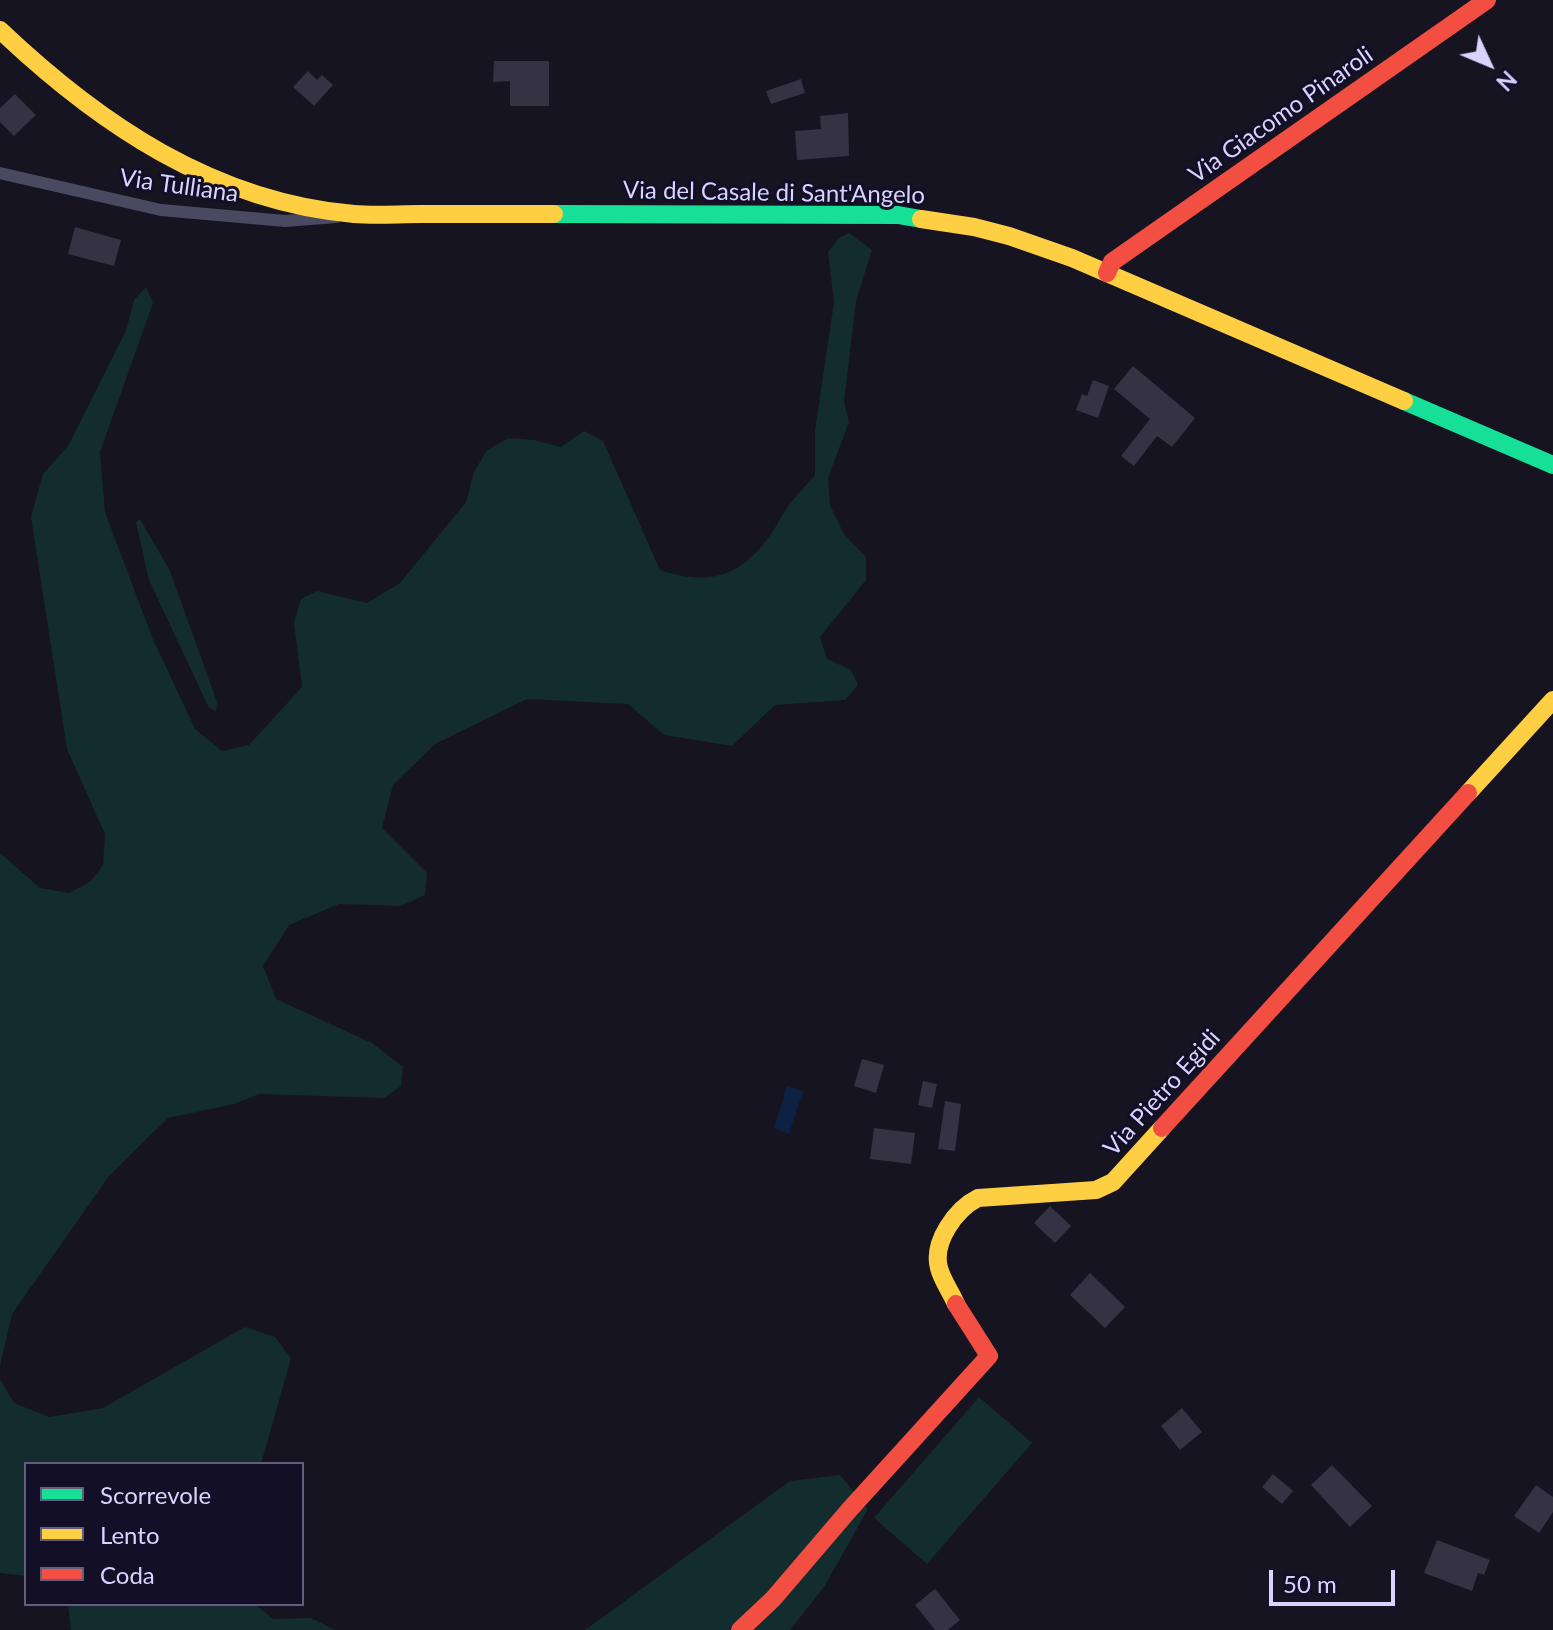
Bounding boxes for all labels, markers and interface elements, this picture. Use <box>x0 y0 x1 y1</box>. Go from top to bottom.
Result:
north arrow <box>1449 24 1529 104</box>
street label: Via Giacomo Pinaroli <box>1183 41 1379 189</box>
text: N <box>1491 66 1522 96</box>
street label: Via Tulliana <box>118 163 240 209</box>
street label: Via del Casale di Sant'Angelo <box>623 176 925 210</box>
street label: Via Pietro Egidi <box>1098 1024 1226 1162</box>
legend <box>24 1462 304 1606</box>
text: Scorrevole <box>100 1480 211 1509</box>
text: Lento <box>100 1520 160 1549</box>
scale bar <box>1273 1554 1399 1604</box>
text: Coda <box>100 1560 155 1589</box>
text: 50 m <box>1283 1569 1337 1598</box>

